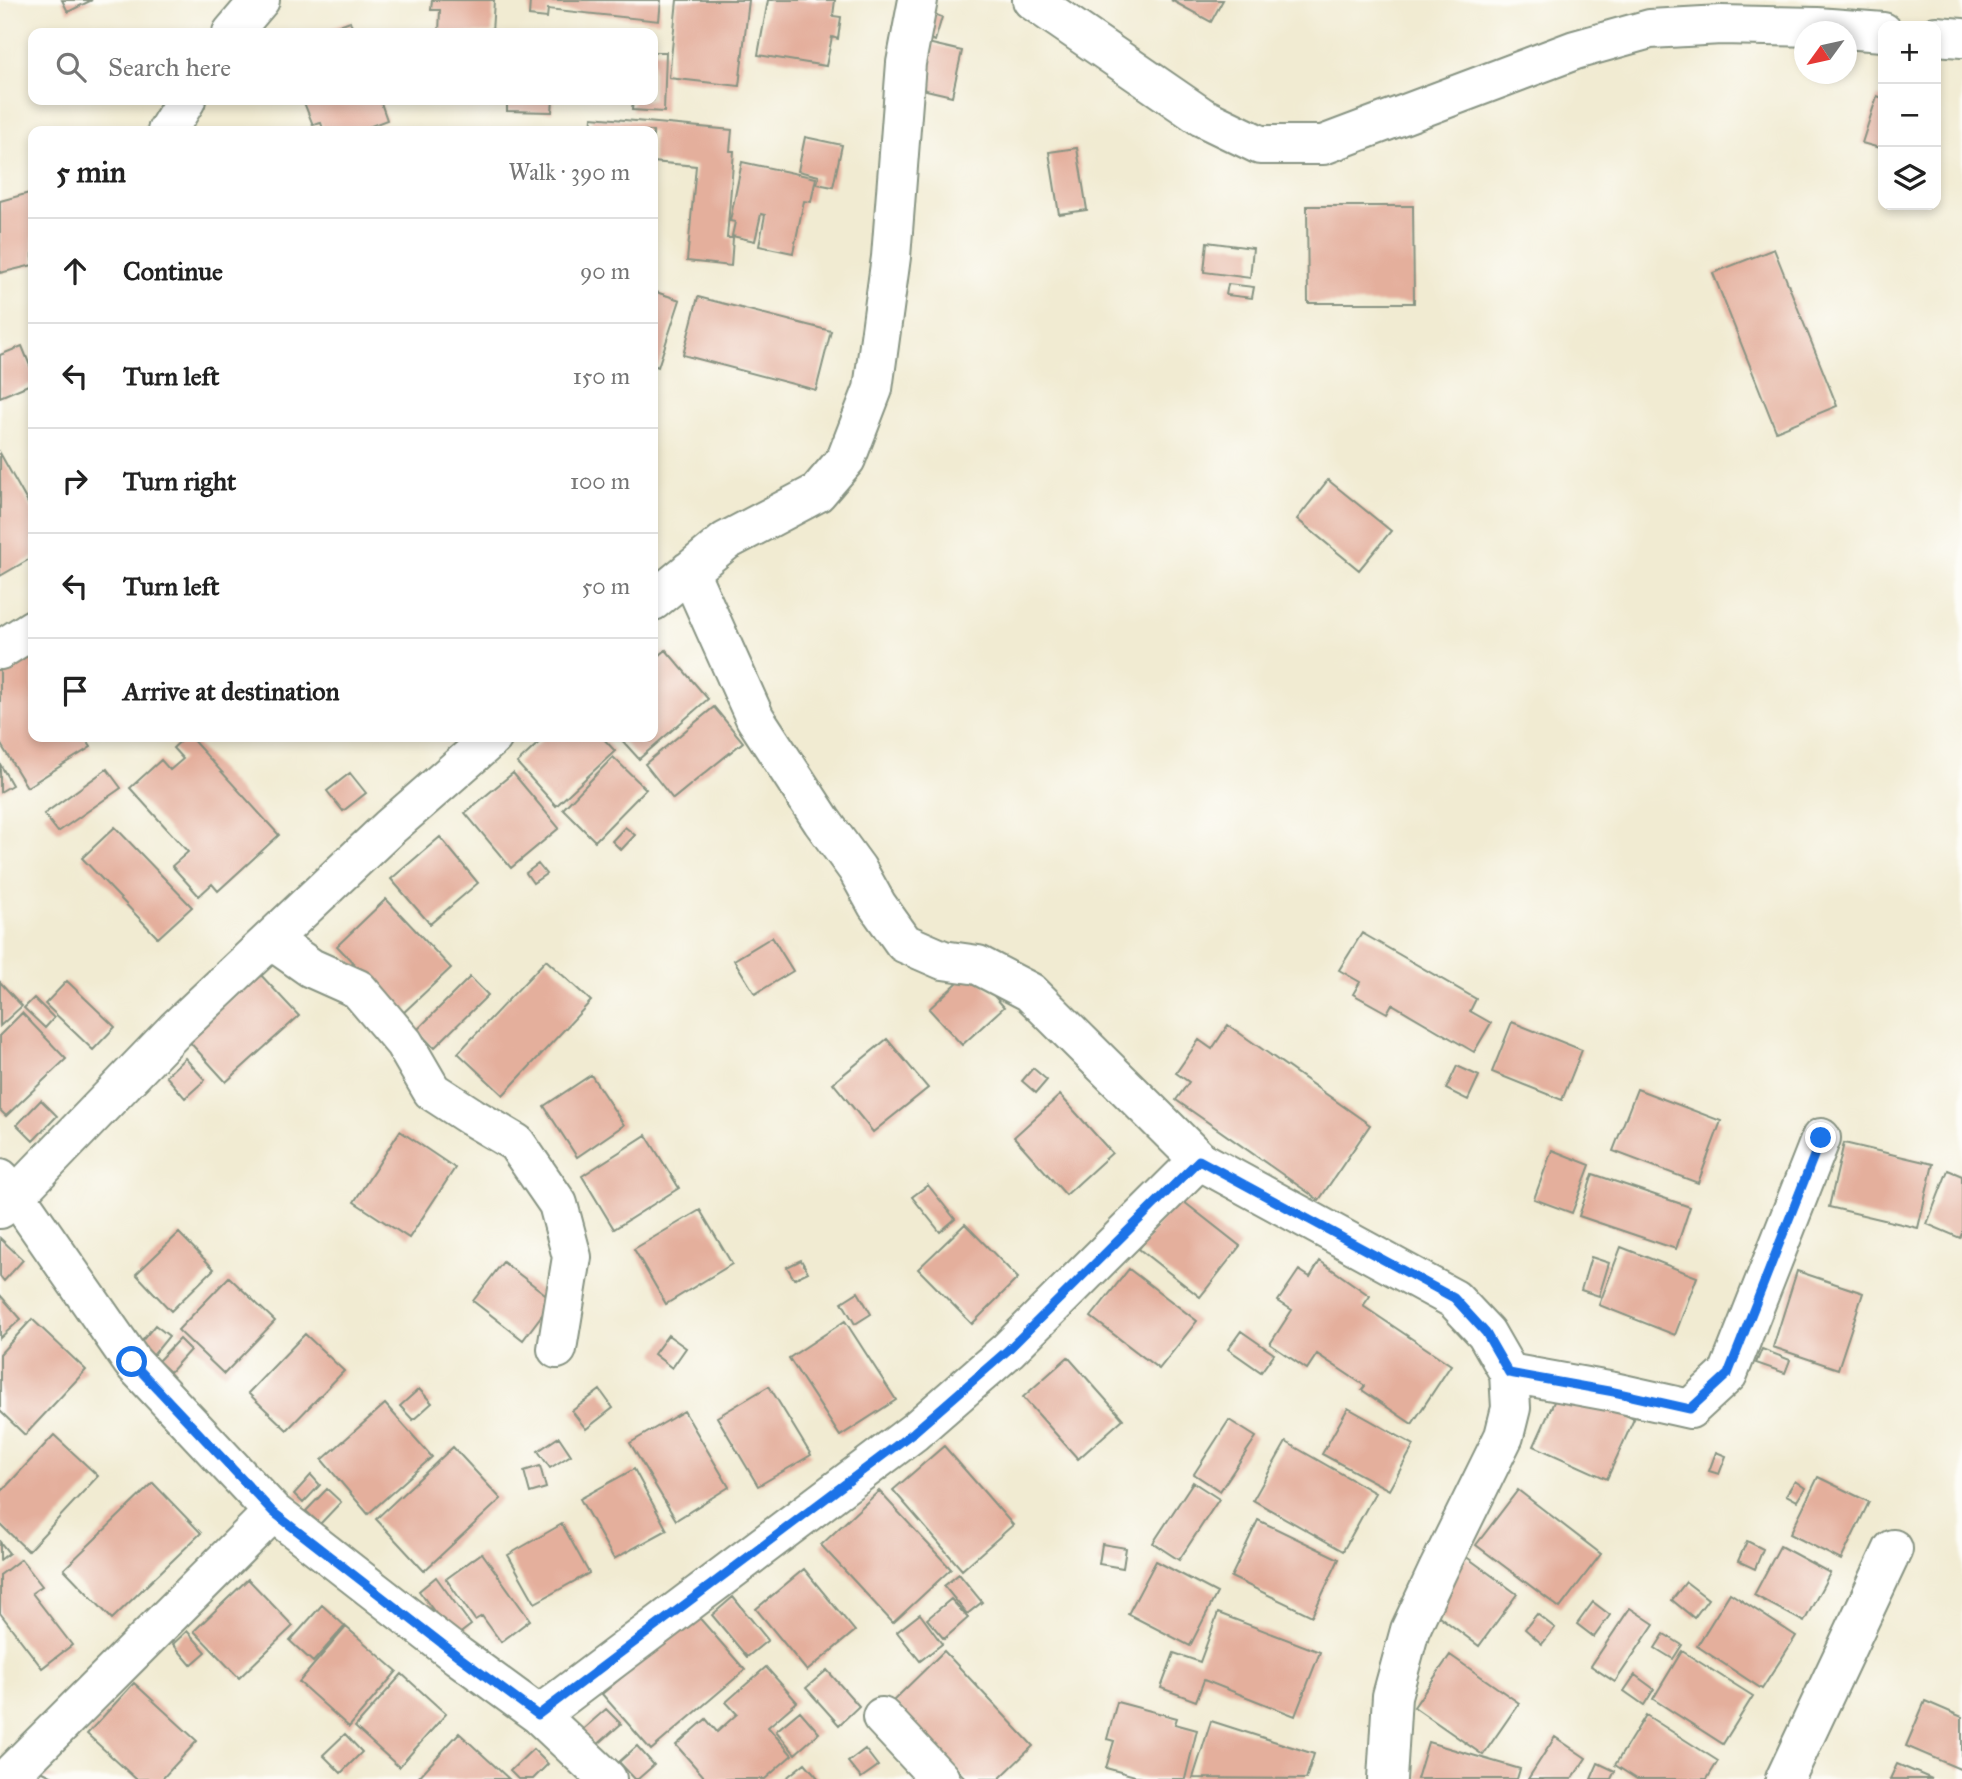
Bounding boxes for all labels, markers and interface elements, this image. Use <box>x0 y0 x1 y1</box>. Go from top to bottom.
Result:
north arrow <box>1794 21 1857 84</box>
map controls <box>1878 21 1941 210</box>
button: + <box>1878 21 1941 84</box>
search box <box>28 28 658 105</box>
icon: search <box>52 48 90 86</box>
text: Search here <box>108 51 231 83</box>
button: − <box>1878 84 1941 147</box>
button: layers <box>1878 147 1941 210</box>
text: 5 min <box>56 154 126 190</box>
text: Walk · 390 m <box>509 158 630 186</box>
icon: ahead <box>56 252 94 290</box>
text: Continue <box>123 255 223 287</box>
text: 90 m <box>580 257 630 285</box>
icon: left <box>56 357 94 395</box>
text: Turn left <box>123 360 219 392</box>
text: 150 m <box>573 362 630 390</box>
icon: right <box>56 462 94 500</box>
text: Turn right <box>123 465 236 497</box>
text: 100 m <box>570 467 630 495</box>
icon: left <box>56 567 94 605</box>
text: Turn left <box>123 570 219 602</box>
text: 50 m <box>582 572 630 600</box>
icon: arrive <box>56 672 94 710</box>
text: Arrive at destination <box>123 675 340 707</box>
route end <box>1805 1122 1836 1153</box>
route start <box>116 1346 147 1377</box>

